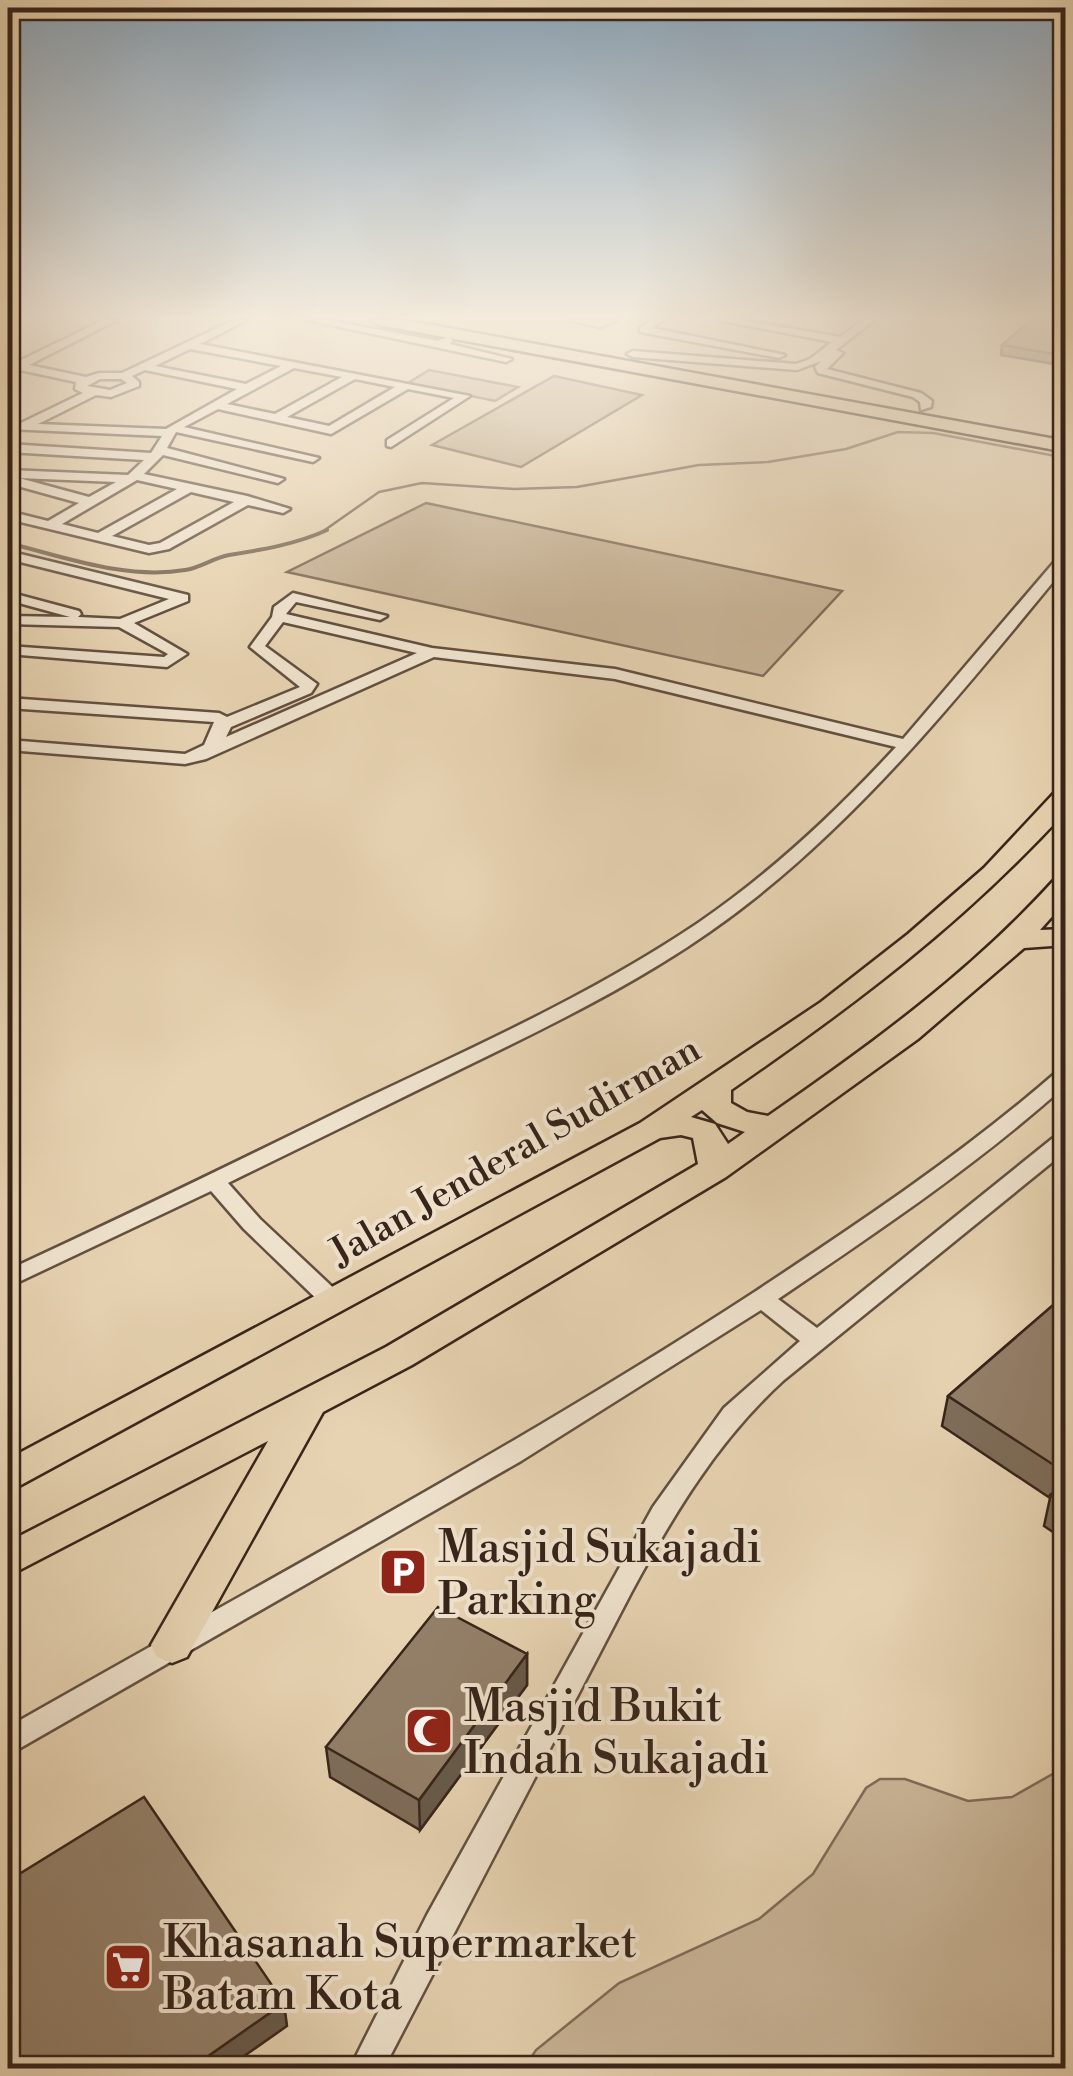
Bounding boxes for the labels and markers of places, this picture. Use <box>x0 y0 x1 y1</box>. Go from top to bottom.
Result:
place label: Masjid Sukajadi Parking <box>438 1520 762 1629</box>
parking icon: Masjid Sukajadi Parking <box>377 1546 429 1598</box>
place label: Masjid Bukit Indah Sukajadi <box>464 1679 769 1788</box>
mosque icon: Masjid Bukit Indah Sukajadi <box>403 1705 455 1757</box>
place label: Khasanah Supermarket Batam Kota <box>162 1915 637 2024</box>
supermarket icon: Khasanah Supermarket Batam Kota <box>102 1941 154 1993</box>

